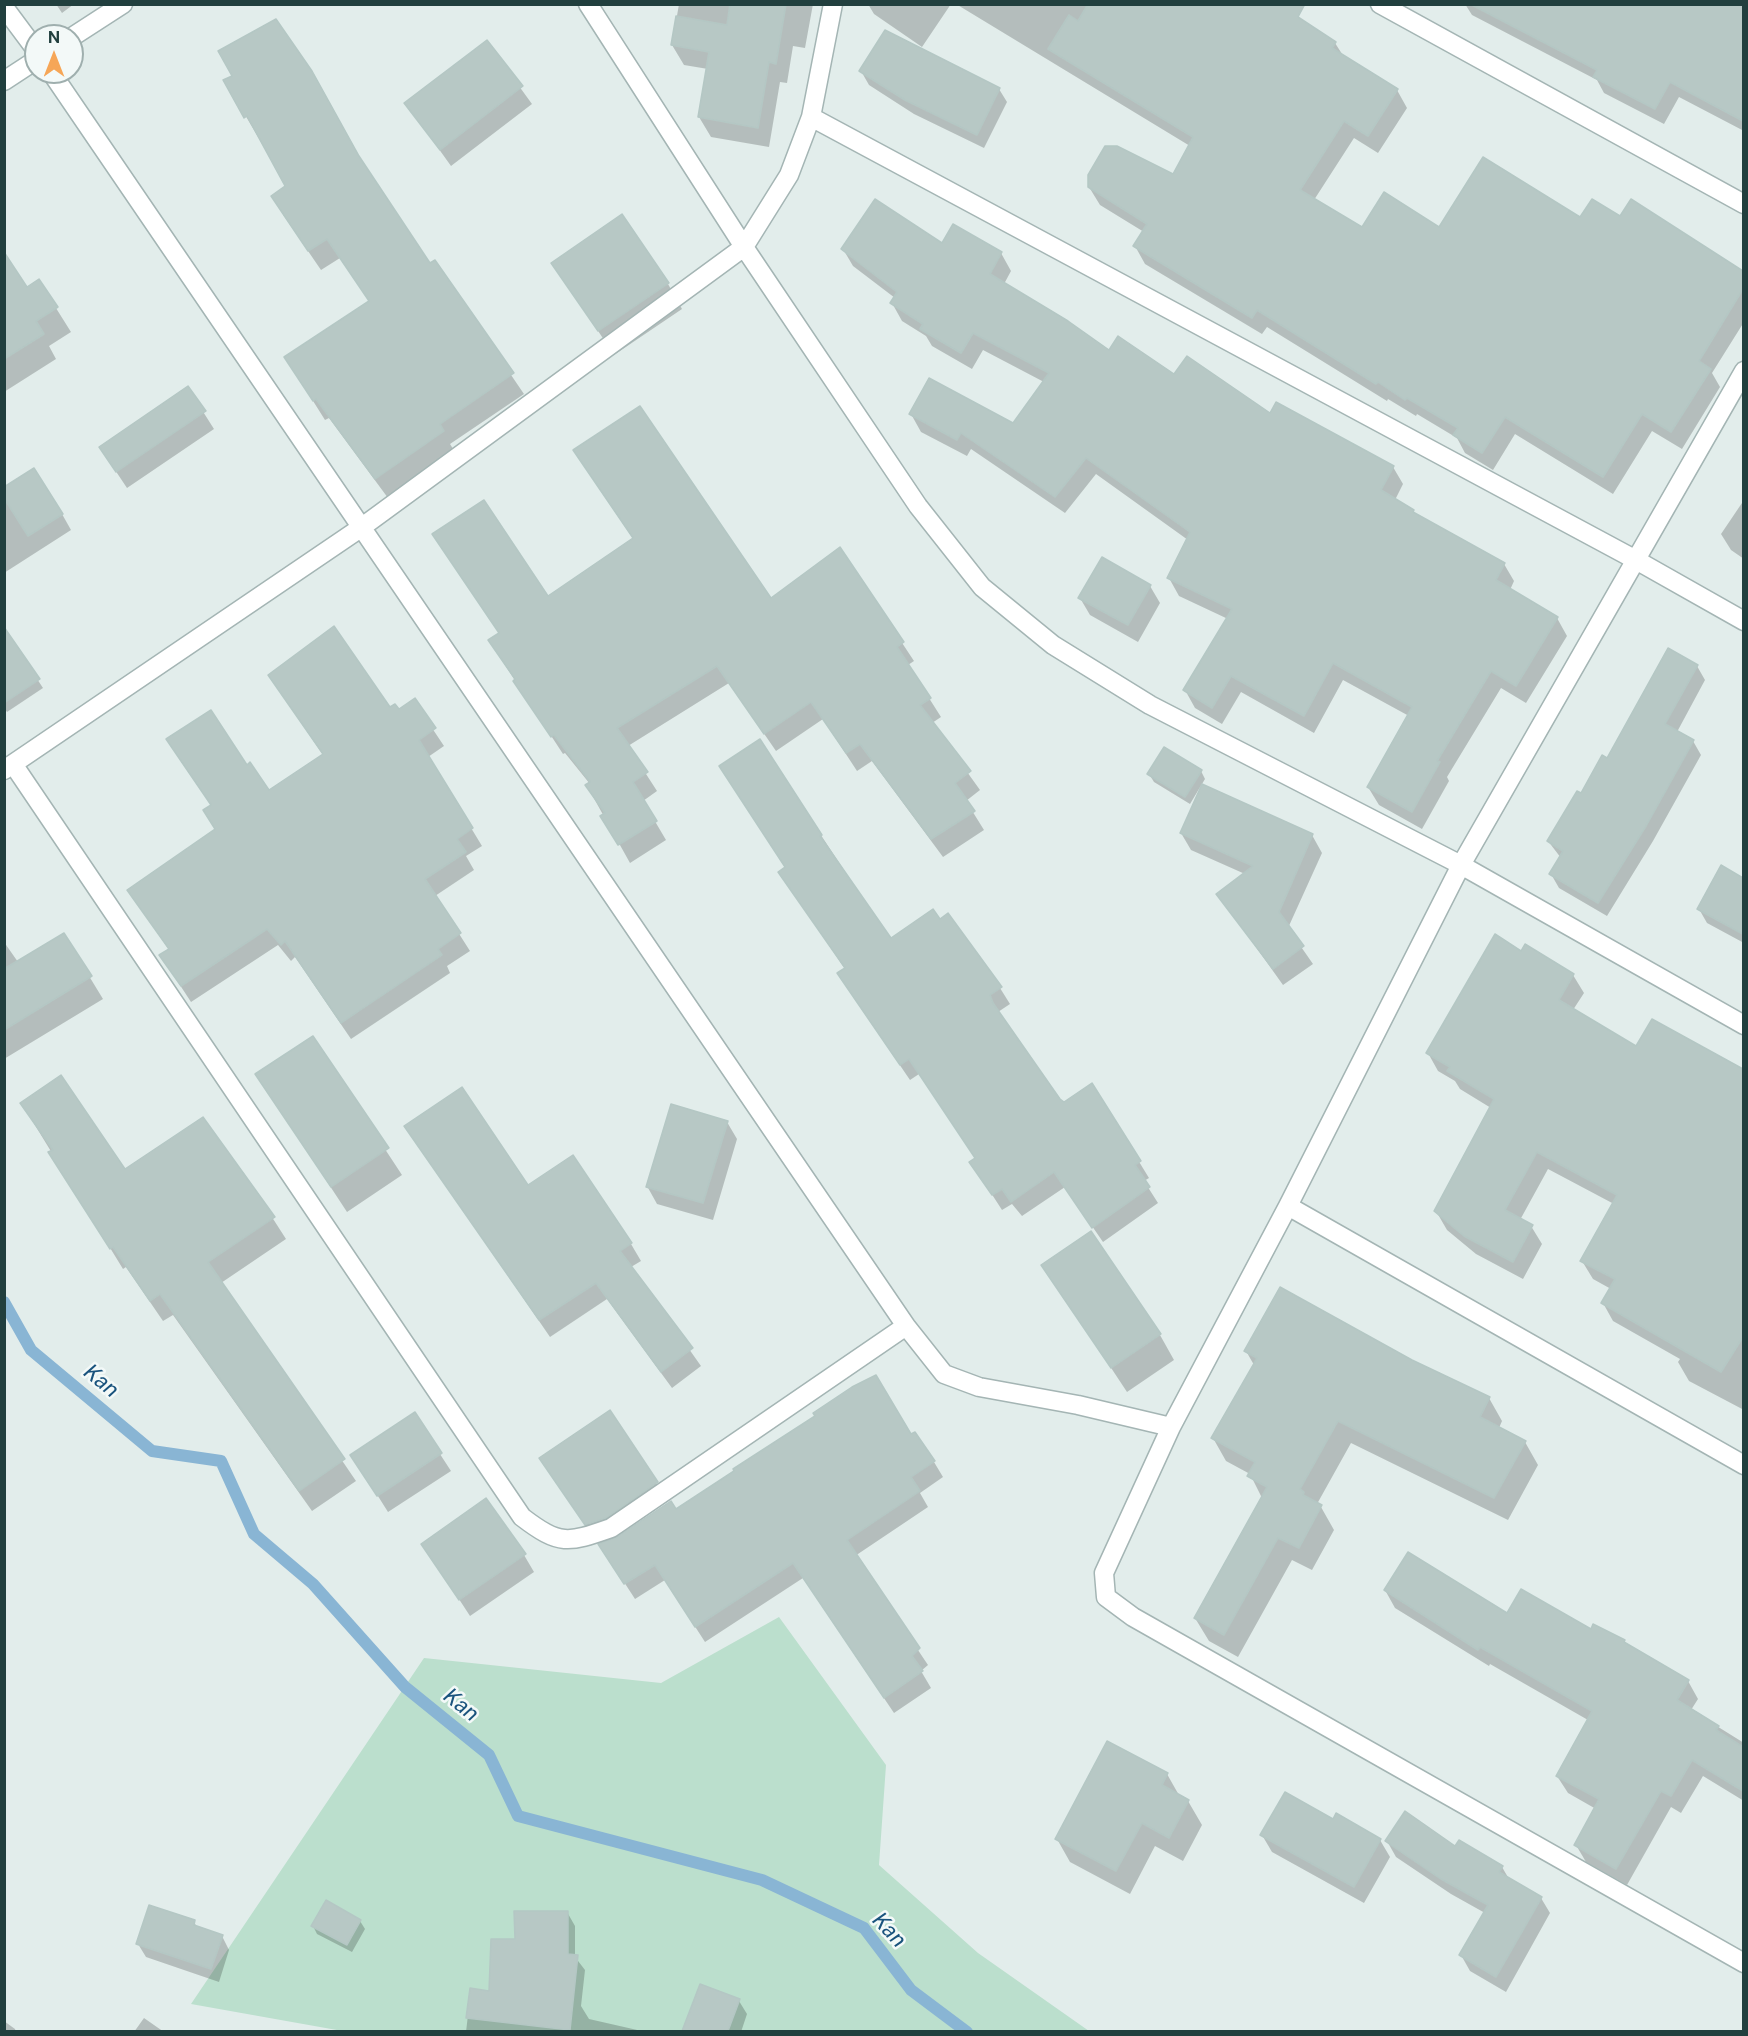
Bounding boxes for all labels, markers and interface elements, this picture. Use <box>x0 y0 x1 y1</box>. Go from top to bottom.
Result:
north arrow <box>24 24 84 84</box>
text: N <box>48 28 60 47</box>
water label: Kan <box>78 1359 124 1403</box>
water label: Kan <box>438 1683 484 1727</box>
water label: Kan <box>866 1907 912 1953</box>

